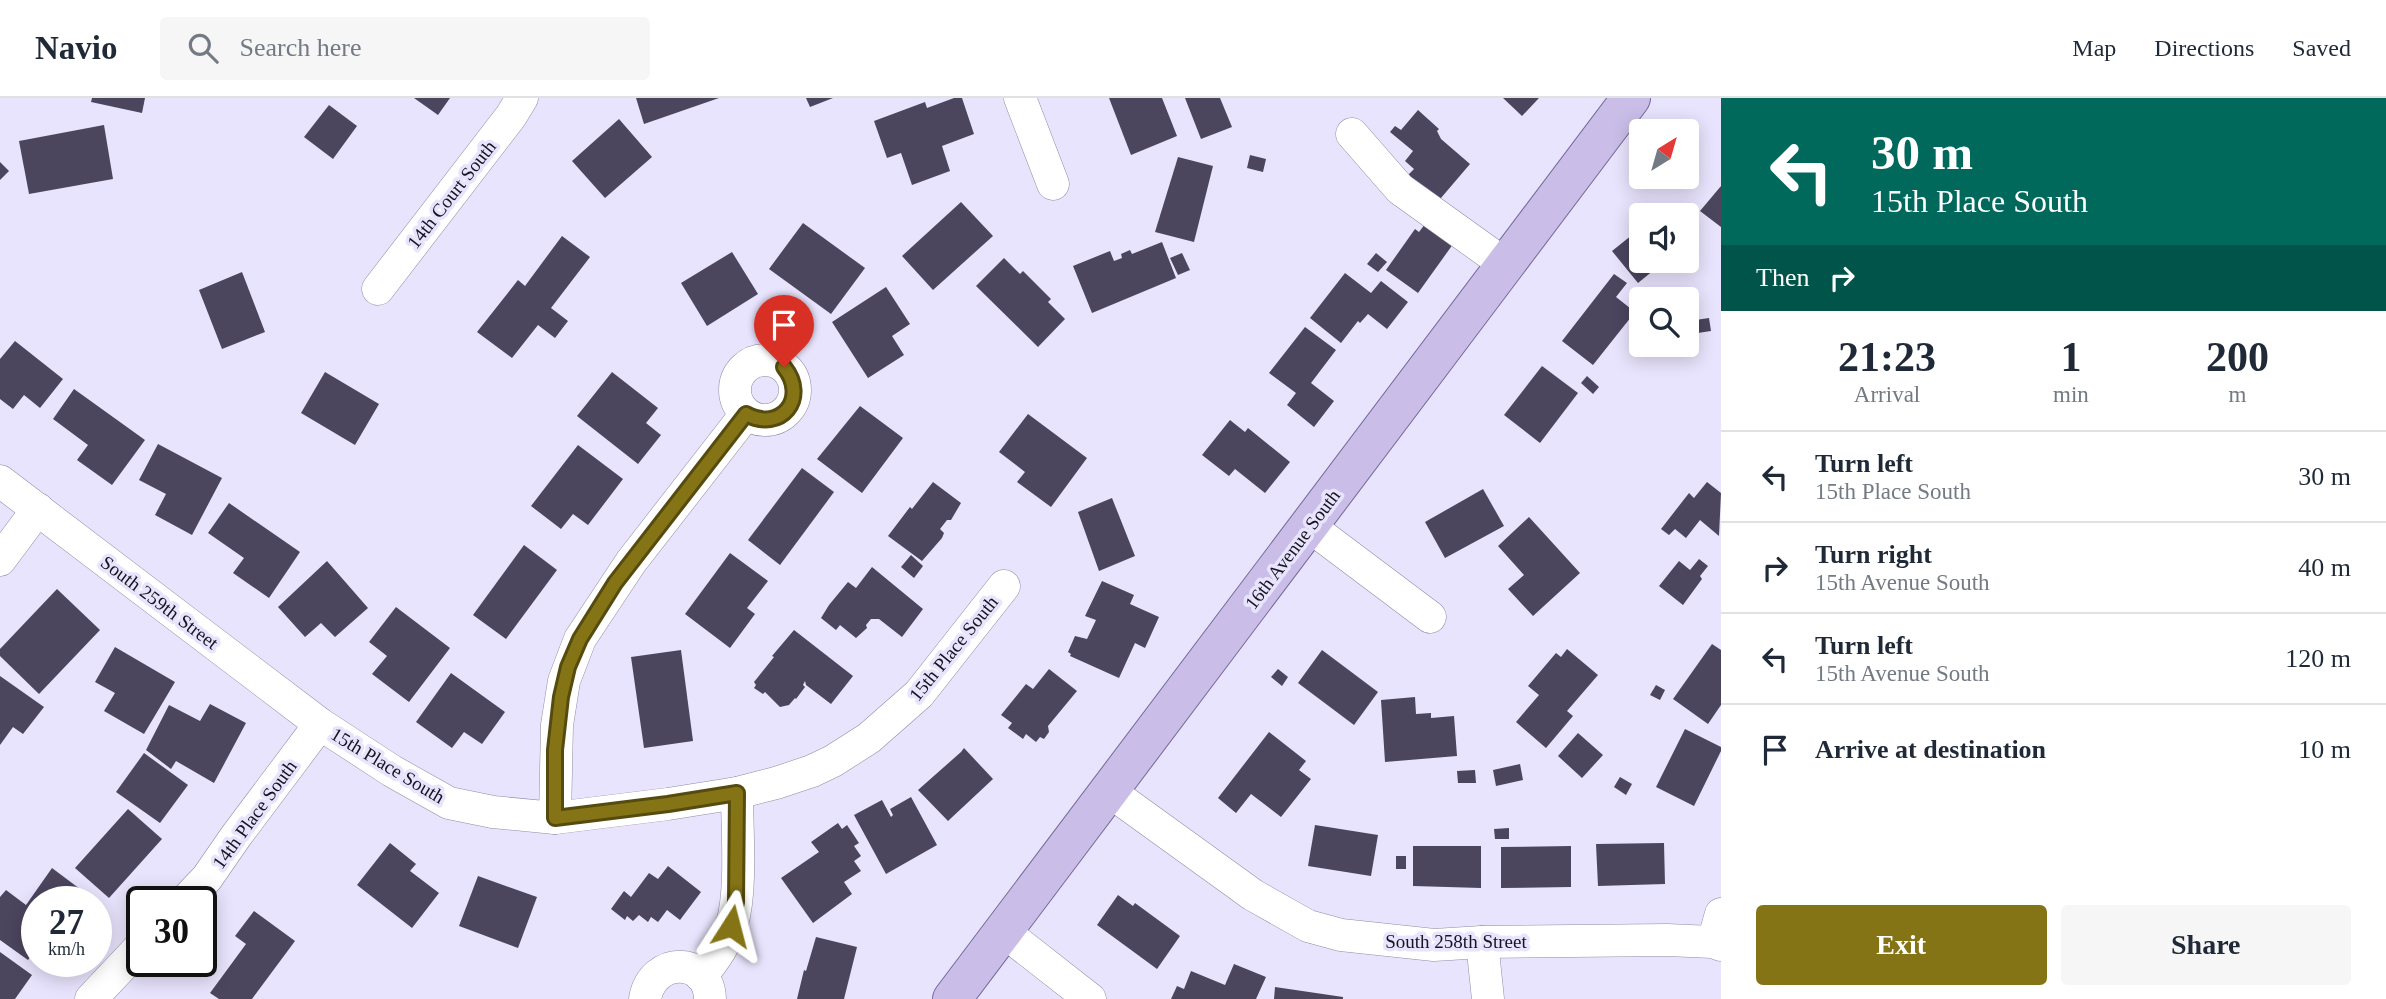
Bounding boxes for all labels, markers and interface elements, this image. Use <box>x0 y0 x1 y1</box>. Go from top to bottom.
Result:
search box <box>160 17 650 80</box>
icon: search <box>184 29 222 67</box>
text: Navio <box>35 30 118 66</box>
text: Search here <box>240 33 361 62</box>
text: Map <box>2072 35 2116 61</box>
text: Directions <box>2154 35 2254 61</box>
text: Saved <box>2292 35 2351 61</box>
north arrow <box>1629 119 1699 189</box>
map controls <box>1629 119 1699 357</box>
text: 30 m <box>1871 125 1973 180</box>
icon: left <box>1756 126 1847 217</box>
street label: 14th Court South <box>403 136 500 252</box>
text: 15th Place South <box>1871 183 2088 219</box>
button: sound <box>1629 203 1699 273</box>
icon: right <box>1823 259 1861 297</box>
text: Then <box>1756 263 1809 292</box>
button: search <box>1629 287 1699 357</box>
pin <box>754 295 814 367</box>
icon: arrive <box>765 306 803 344</box>
text: 21:23 <box>1838 334 1936 380</box>
text: 1 <box>2060 334 2081 380</box>
text: 200 <box>2206 334 2269 380</box>
text: Arrival <box>1854 382 1920 407</box>
text: min <box>2053 382 2089 407</box>
text: m <box>2228 382 2246 407</box>
text: Turn left <box>1815 449 1913 478</box>
icon: left <box>1756 458 1794 496</box>
text: 30 m <box>2298 462 2351 491</box>
text: 15th Place South <box>1815 479 1971 504</box>
street label: 16th Avenue South <box>1241 485 1344 613</box>
text: Turn right <box>1815 540 1932 569</box>
icon: right <box>1756 549 1794 587</box>
street label: South 259th Street <box>97 551 223 654</box>
text: 40 m <box>2298 553 2351 582</box>
text: 15th Avenue South <box>1815 570 1990 595</box>
street label: 15th Place South <box>905 591 1002 705</box>
text: Turn left <box>1815 631 1913 660</box>
icon: left <box>1756 640 1794 678</box>
text: 120 m <box>2285 644 2351 673</box>
text: 15th Avenue South <box>1815 661 1990 686</box>
street label: 15th Place South <box>327 723 449 808</box>
icon: arrive <box>1756 731 1794 769</box>
text: Arrive at destination <box>1815 735 2046 764</box>
text: 10 m <box>2298 735 2351 764</box>
street label: 14th Place South <box>208 756 301 873</box>
speed limit sign: 30 <box>126 886 217 977</box>
position arrow <box>694 889 768 963</box>
text: 27 <box>49 903 84 942</box>
button: Exit <box>1756 905 2047 985</box>
button: Share <box>2061 905 2351 985</box>
street label: South 258th Street <box>1385 931 1527 952</box>
text: km/h <box>48 939 85 959</box>

